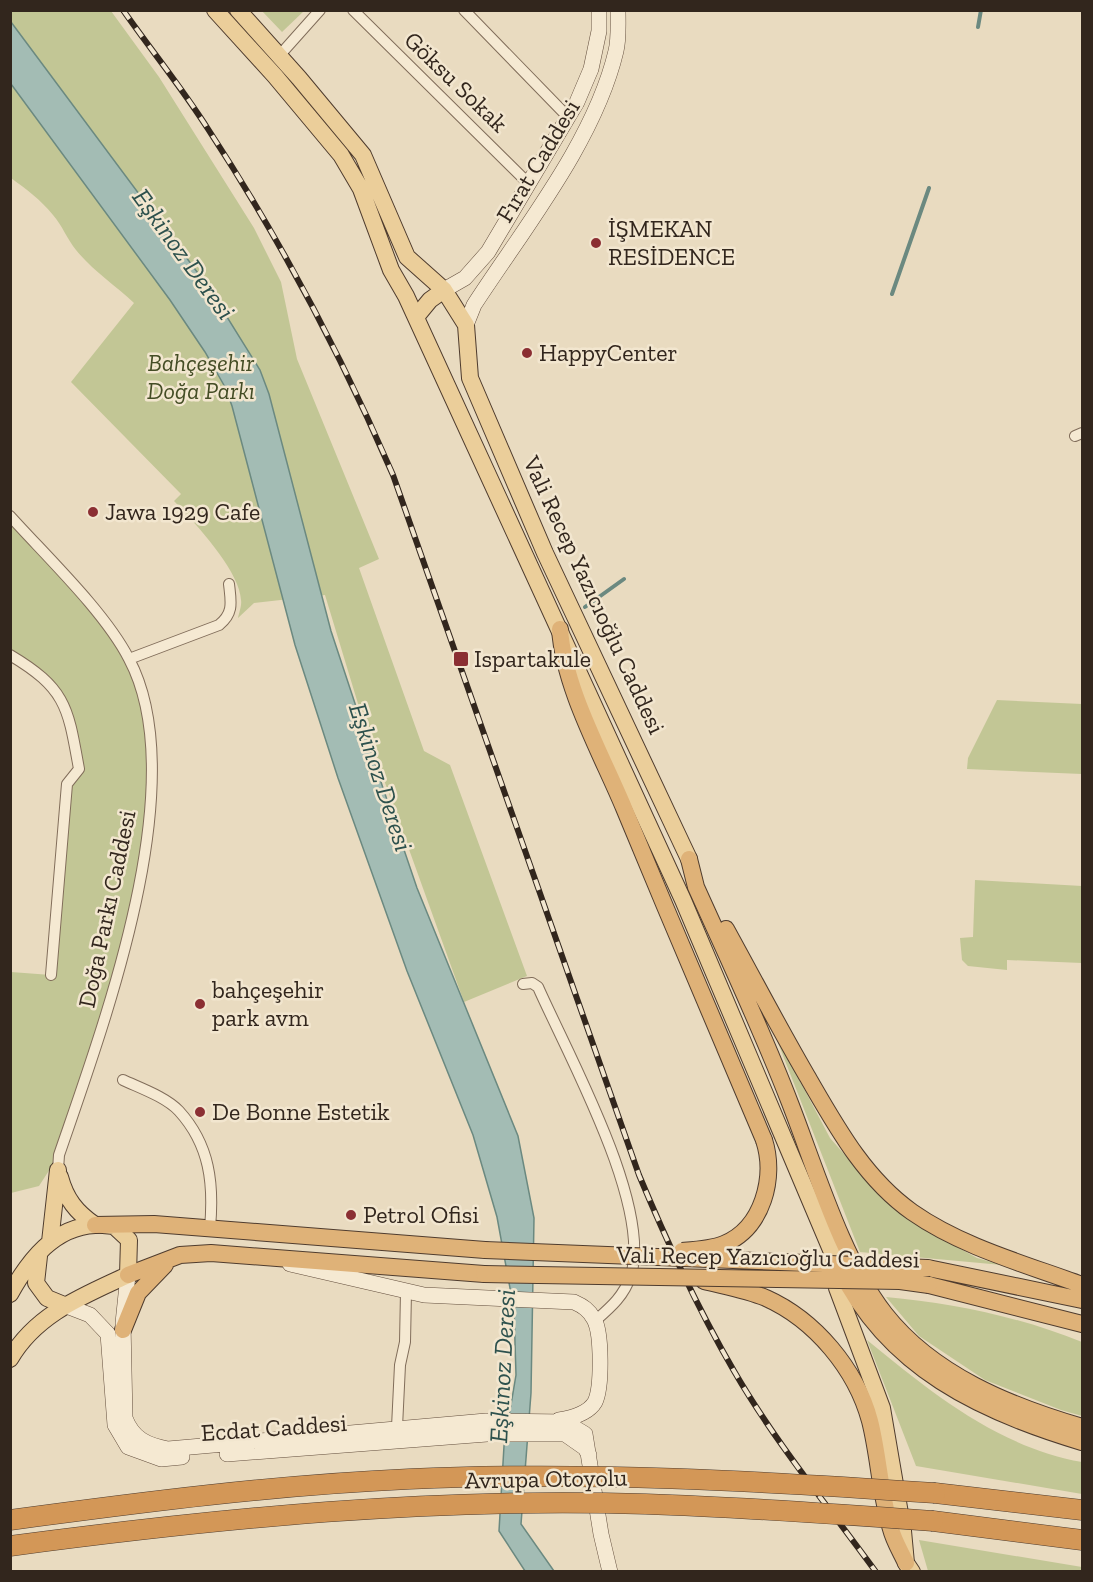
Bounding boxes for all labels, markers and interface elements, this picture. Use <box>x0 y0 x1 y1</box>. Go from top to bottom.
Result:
street label: Göksu Sokak <box>399 25 514 138</box>
street label: Fırat Caddesi <box>490 94 586 227</box>
water label: Eşkinoz Deresi <box>126 182 242 326</box>
place label: İŞMEKAN RESİDENCE <box>608 214 735 271</box>
marker: İŞMEKAN RESİDENCE <box>589 236 603 250</box>
place label: HappyCenter <box>539 338 678 367</box>
marker: HappyCenter <box>520 346 534 360</box>
park label: Bahçeşehir Doğa Parkı <box>147 348 255 405</box>
street label: Vali Recep Yazıcıoğlu Caddesi <box>517 450 672 739</box>
place label: Jawa 1929 Cafe <box>105 497 260 526</box>
marker: Jawa 1929 Cafe <box>86 505 100 519</box>
place label: Ispartakule <box>474 644 591 673</box>
marker: Ispartakule <box>452 650 470 668</box>
water label: Eşkinoz Deresi <box>342 699 420 855</box>
street label: Doğa Parkı Caddesi <box>71 807 142 1010</box>
place label: bahçeşehir park avm <box>211 975 324 1032</box>
marker: bahçeşehir park avm <box>193 997 207 1011</box>
place label: De Bonne Estetik <box>212 1097 390 1126</box>
marker: De Bonne Estetik <box>193 1105 207 1119</box>
place label: Petrol Ofisi <box>363 1200 479 1229</box>
marker: Petrol Ofisi <box>344 1208 358 1222</box>
street label: Vali Recep Yazıcıoğlu Caddesi <box>615 1239 920 1274</box>
water label: Eşkinoz Deresi <box>482 1288 522 1444</box>
street label: Ecdat Caddesi <box>200 1408 348 1447</box>
street label: Avrupa Otoyolu <box>464 1463 628 1494</box>

